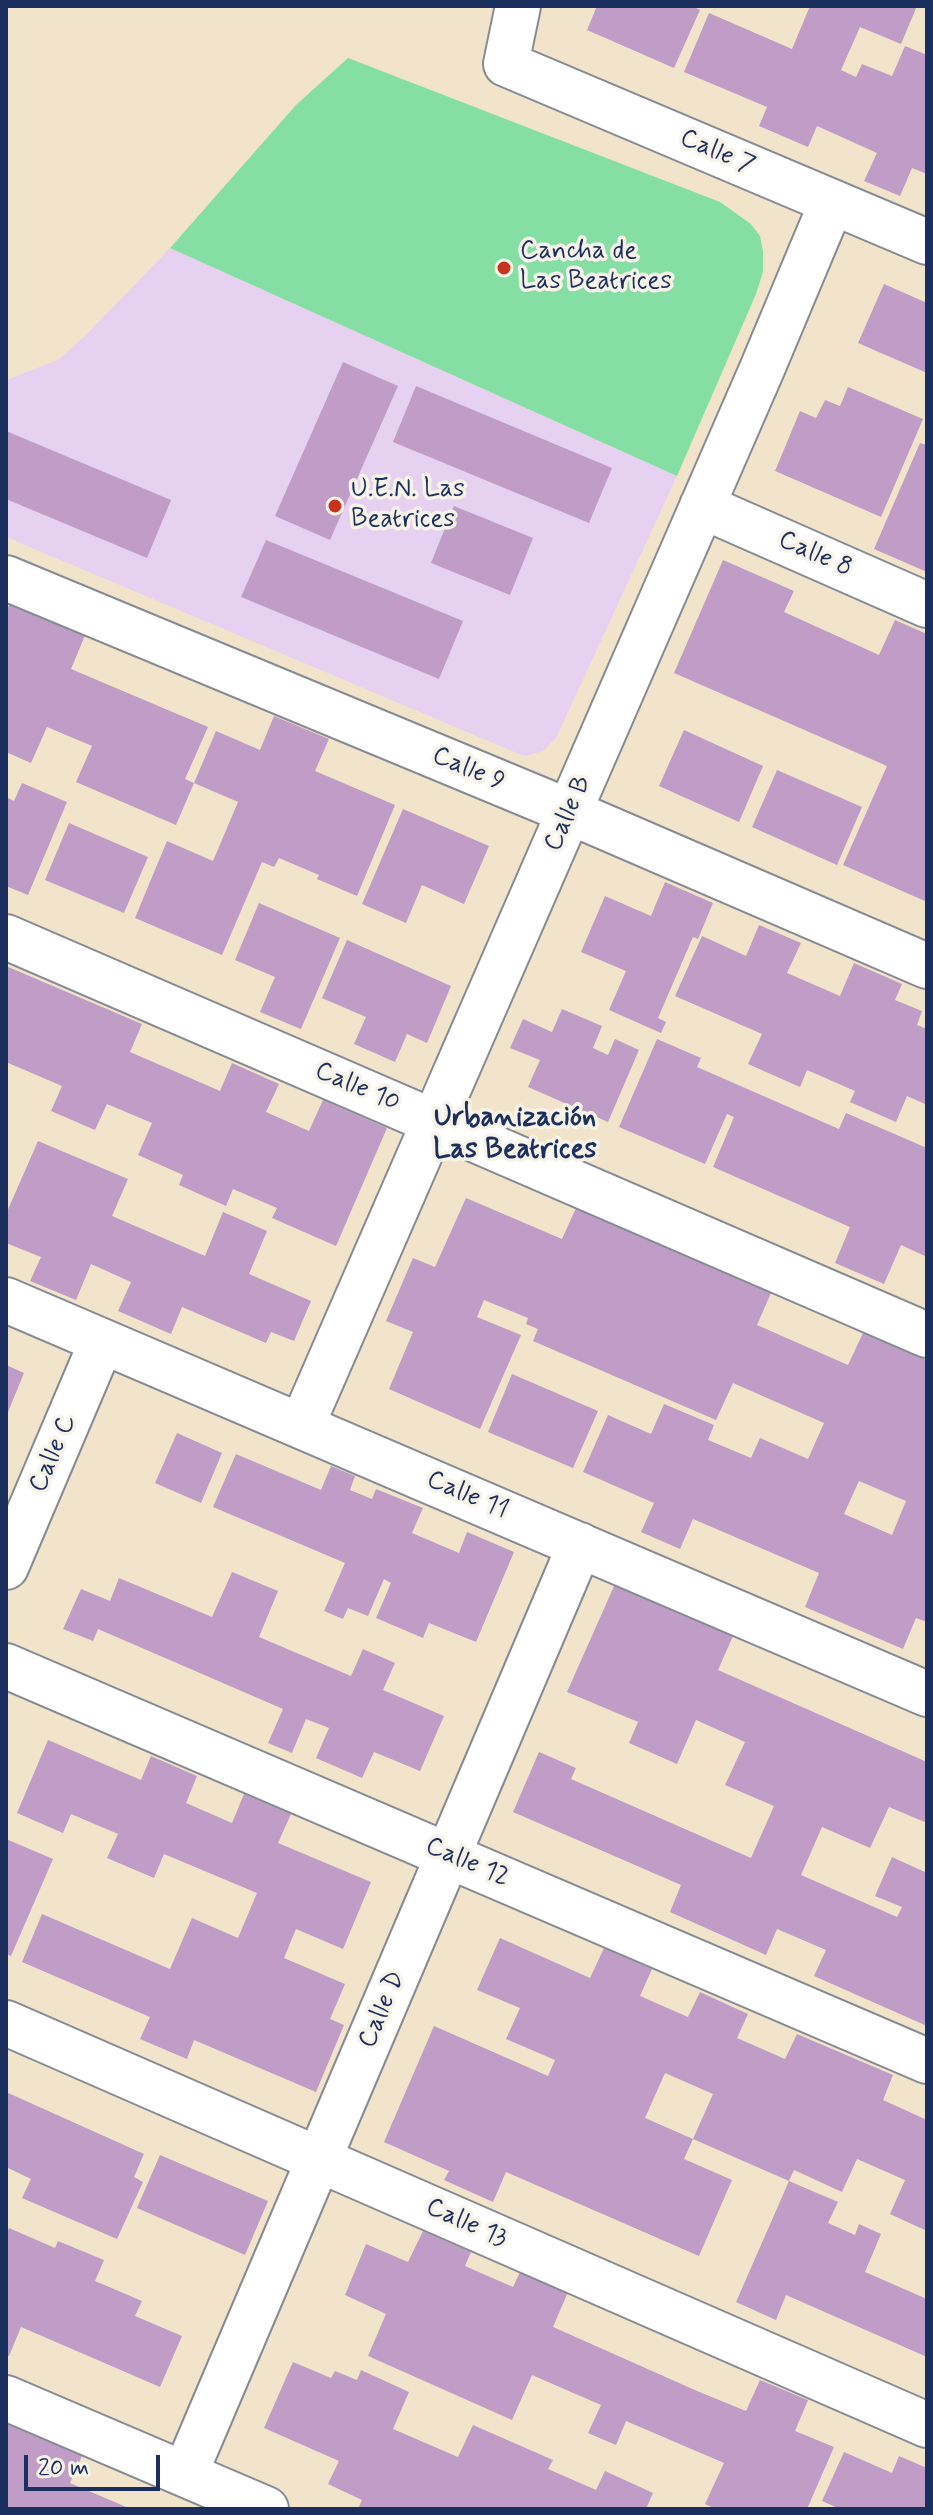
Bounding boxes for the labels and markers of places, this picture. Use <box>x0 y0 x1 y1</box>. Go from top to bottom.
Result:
place label: Cancha de Las Beatrices <box>520 237 672 298</box>
marker: Cancha de Las Beatrices <box>495 259 513 277</box>
place label: U.E.N. Las Beatrices <box>351 475 465 536</box>
marker: U.E.N. Las Beatrices <box>326 497 344 515</box>

